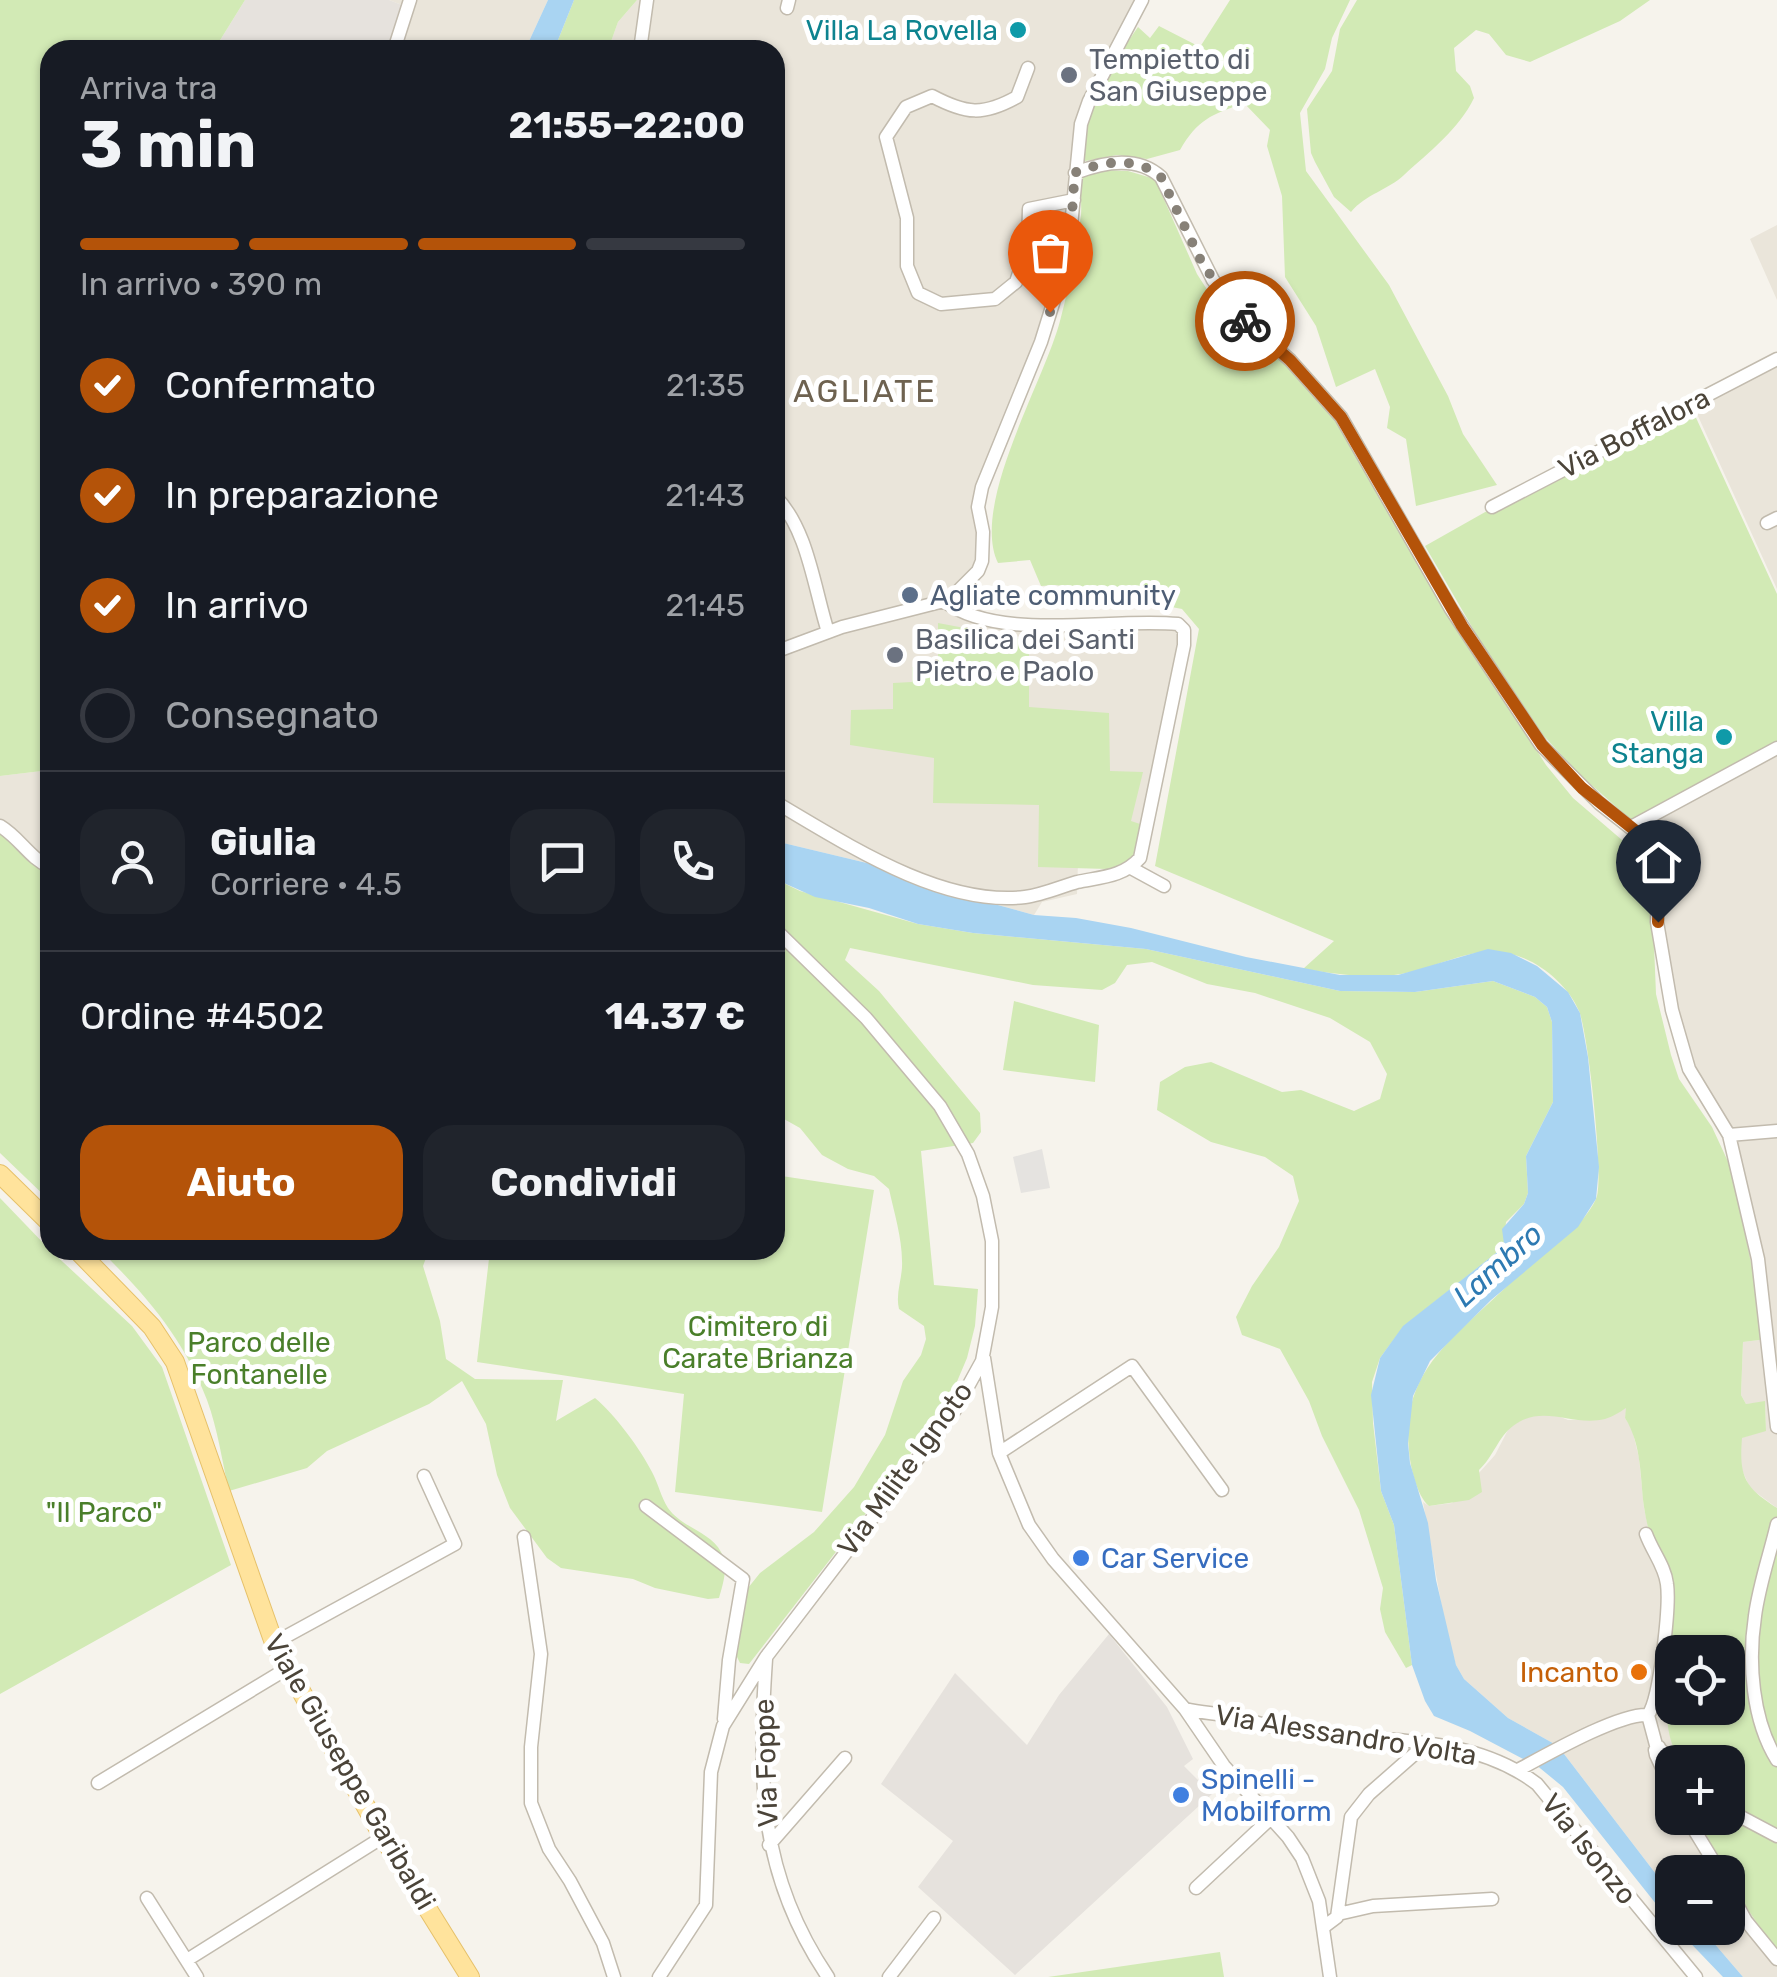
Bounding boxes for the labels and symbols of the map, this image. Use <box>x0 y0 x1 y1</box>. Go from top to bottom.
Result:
place label: Villa La Rovella <box>806 14 998 47</box>
marker: Villa La Rovella <box>1007 19 1029 41</box>
place label: Tempietto di San Giuseppe <box>1089 43 1267 108</box>
marker: Tempietto di San Giuseppe <box>1058 64 1080 86</box>
pin <box>1008 210 1093 313</box>
courier <box>1195 271 1295 371</box>
district label: AGLIATE <box>793 372 937 410</box>
street label: Via Boffalora <box>1553 381 1715 485</box>
place label: Agliate community <box>930 579 1176 612</box>
marker: Agliate community <box>899 584 921 606</box>
place label: Basilica dei Santi Pietro e Paolo <box>915 623 1135 688</box>
marker: Basilica dei Santi Pietro e Paolo <box>884 644 906 666</box>
place label: Villa Stanga <box>1611 705 1704 770</box>
marker: Villa Stanga <box>1713 726 1735 748</box>
pin <box>1616 820 1701 923</box>
water label: Lambro <box>1446 1216 1550 1314</box>
park label: Cimitero di Carate Brianza <box>662 1310 854 1375</box>
park label: Parco delle Fontanelle <box>187 1326 331 1391</box>
street label: Via Milite Ignoto <box>831 1375 979 1563</box>
park label: "Il Parco" <box>46 1496 162 1529</box>
place label: Car Service <box>1101 1542 1249 1575</box>
marker: Car Service <box>1070 1547 1092 1569</box>
street label: Viale Giuseppe Garibaldi <box>258 1628 442 1916</box>
place label: Incanto <box>1520 1656 1619 1689</box>
marker: Incanto <box>1628 1661 1650 1683</box>
street label: Via Foppe <box>747 1698 785 1828</box>
street label: Via Alessandro Volta <box>1213 1698 1479 1772</box>
place label: Spinelli - Mobilform <box>1201 1763 1332 1828</box>
marker: Spinelli - Mobilform <box>1170 1784 1192 1806</box>
street label: Via Isonzo <box>1534 1787 1644 1911</box>

